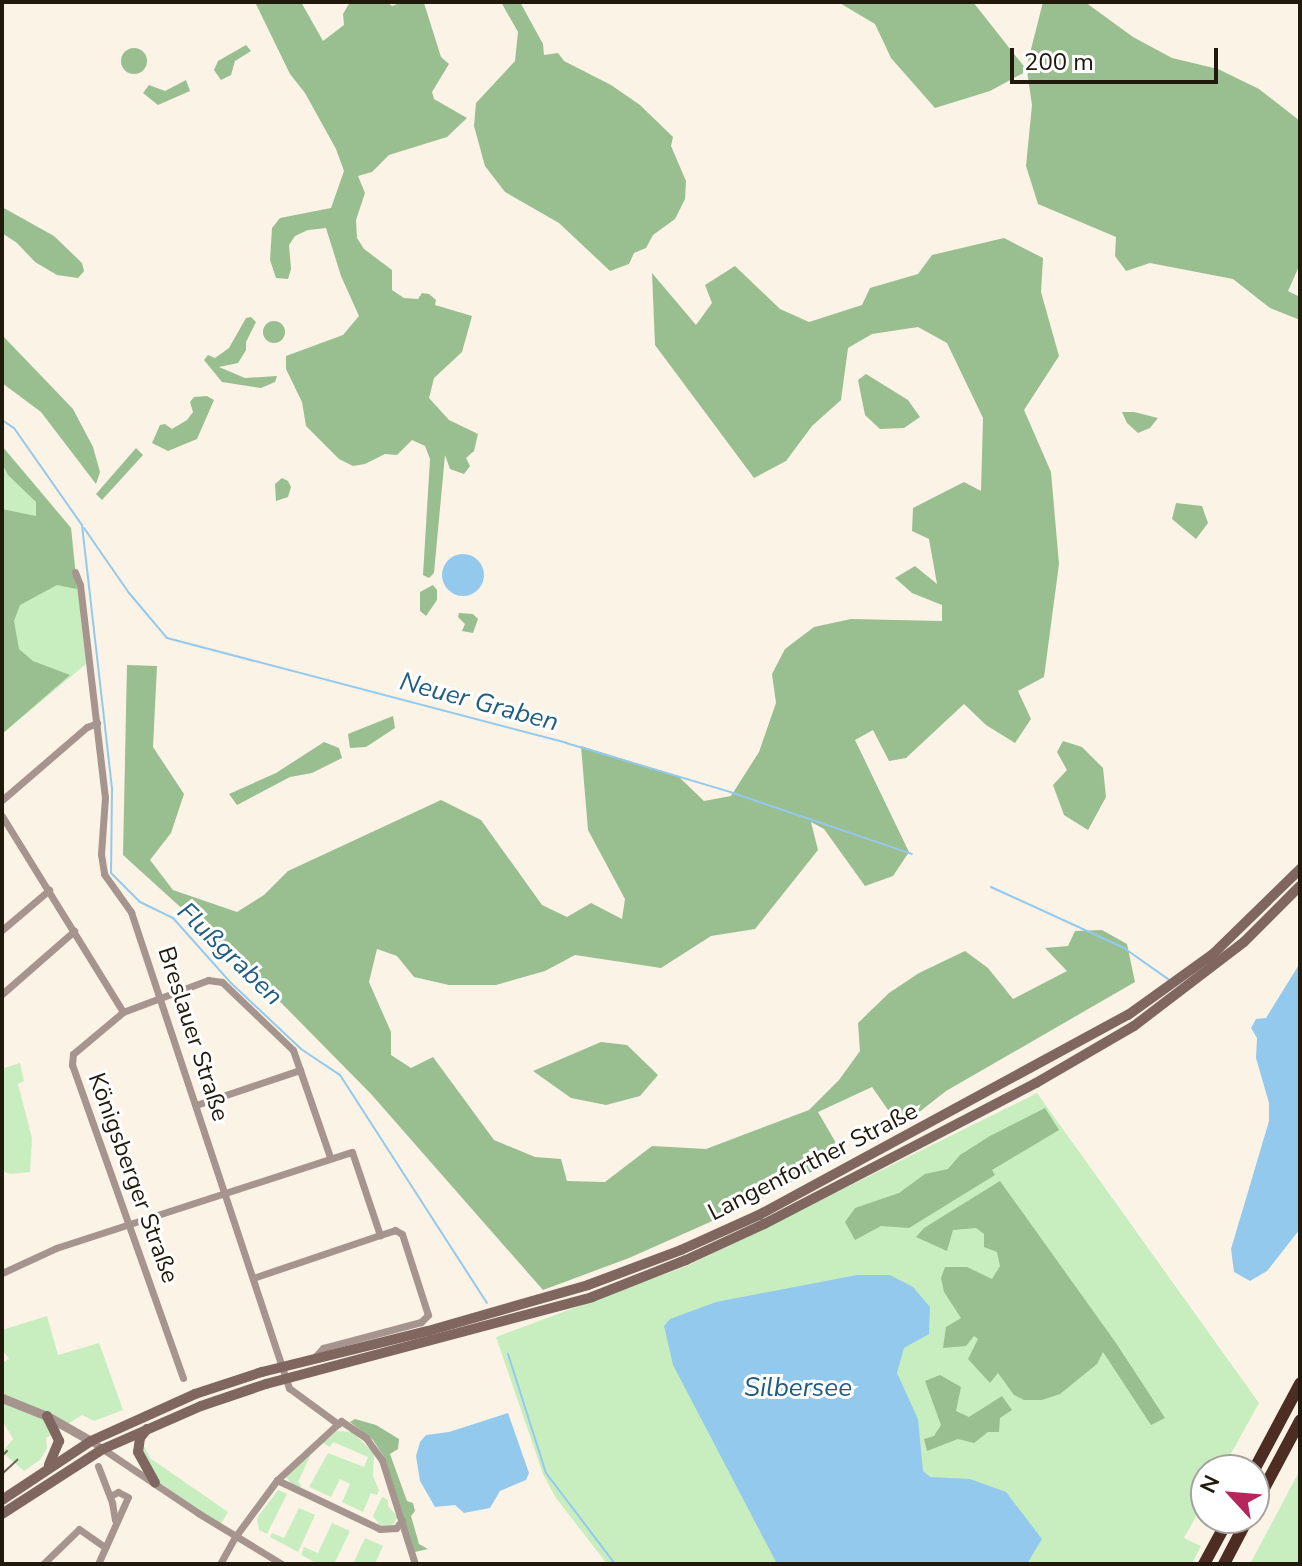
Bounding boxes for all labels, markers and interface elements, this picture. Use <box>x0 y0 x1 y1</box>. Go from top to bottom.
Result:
scale bar <box>1014 32 1222 82</box>
text: 200 m <box>1024 46 1094 78</box>
water label: Neuer Graben <box>396 666 562 738</box>
water label: Flußgraben <box>171 896 289 1012</box>
street label: Breslauer Straße <box>151 943 235 1125</box>
street label: Königsberger Straße <box>82 1069 184 1287</box>
street label: Langenforther Straße <box>703 1097 923 1227</box>
water label: Silbersee <box>744 1372 852 1404</box>
north arrow <box>1190 1454 1270 1534</box>
text: N <box>1193 1470 1227 1498</box>

